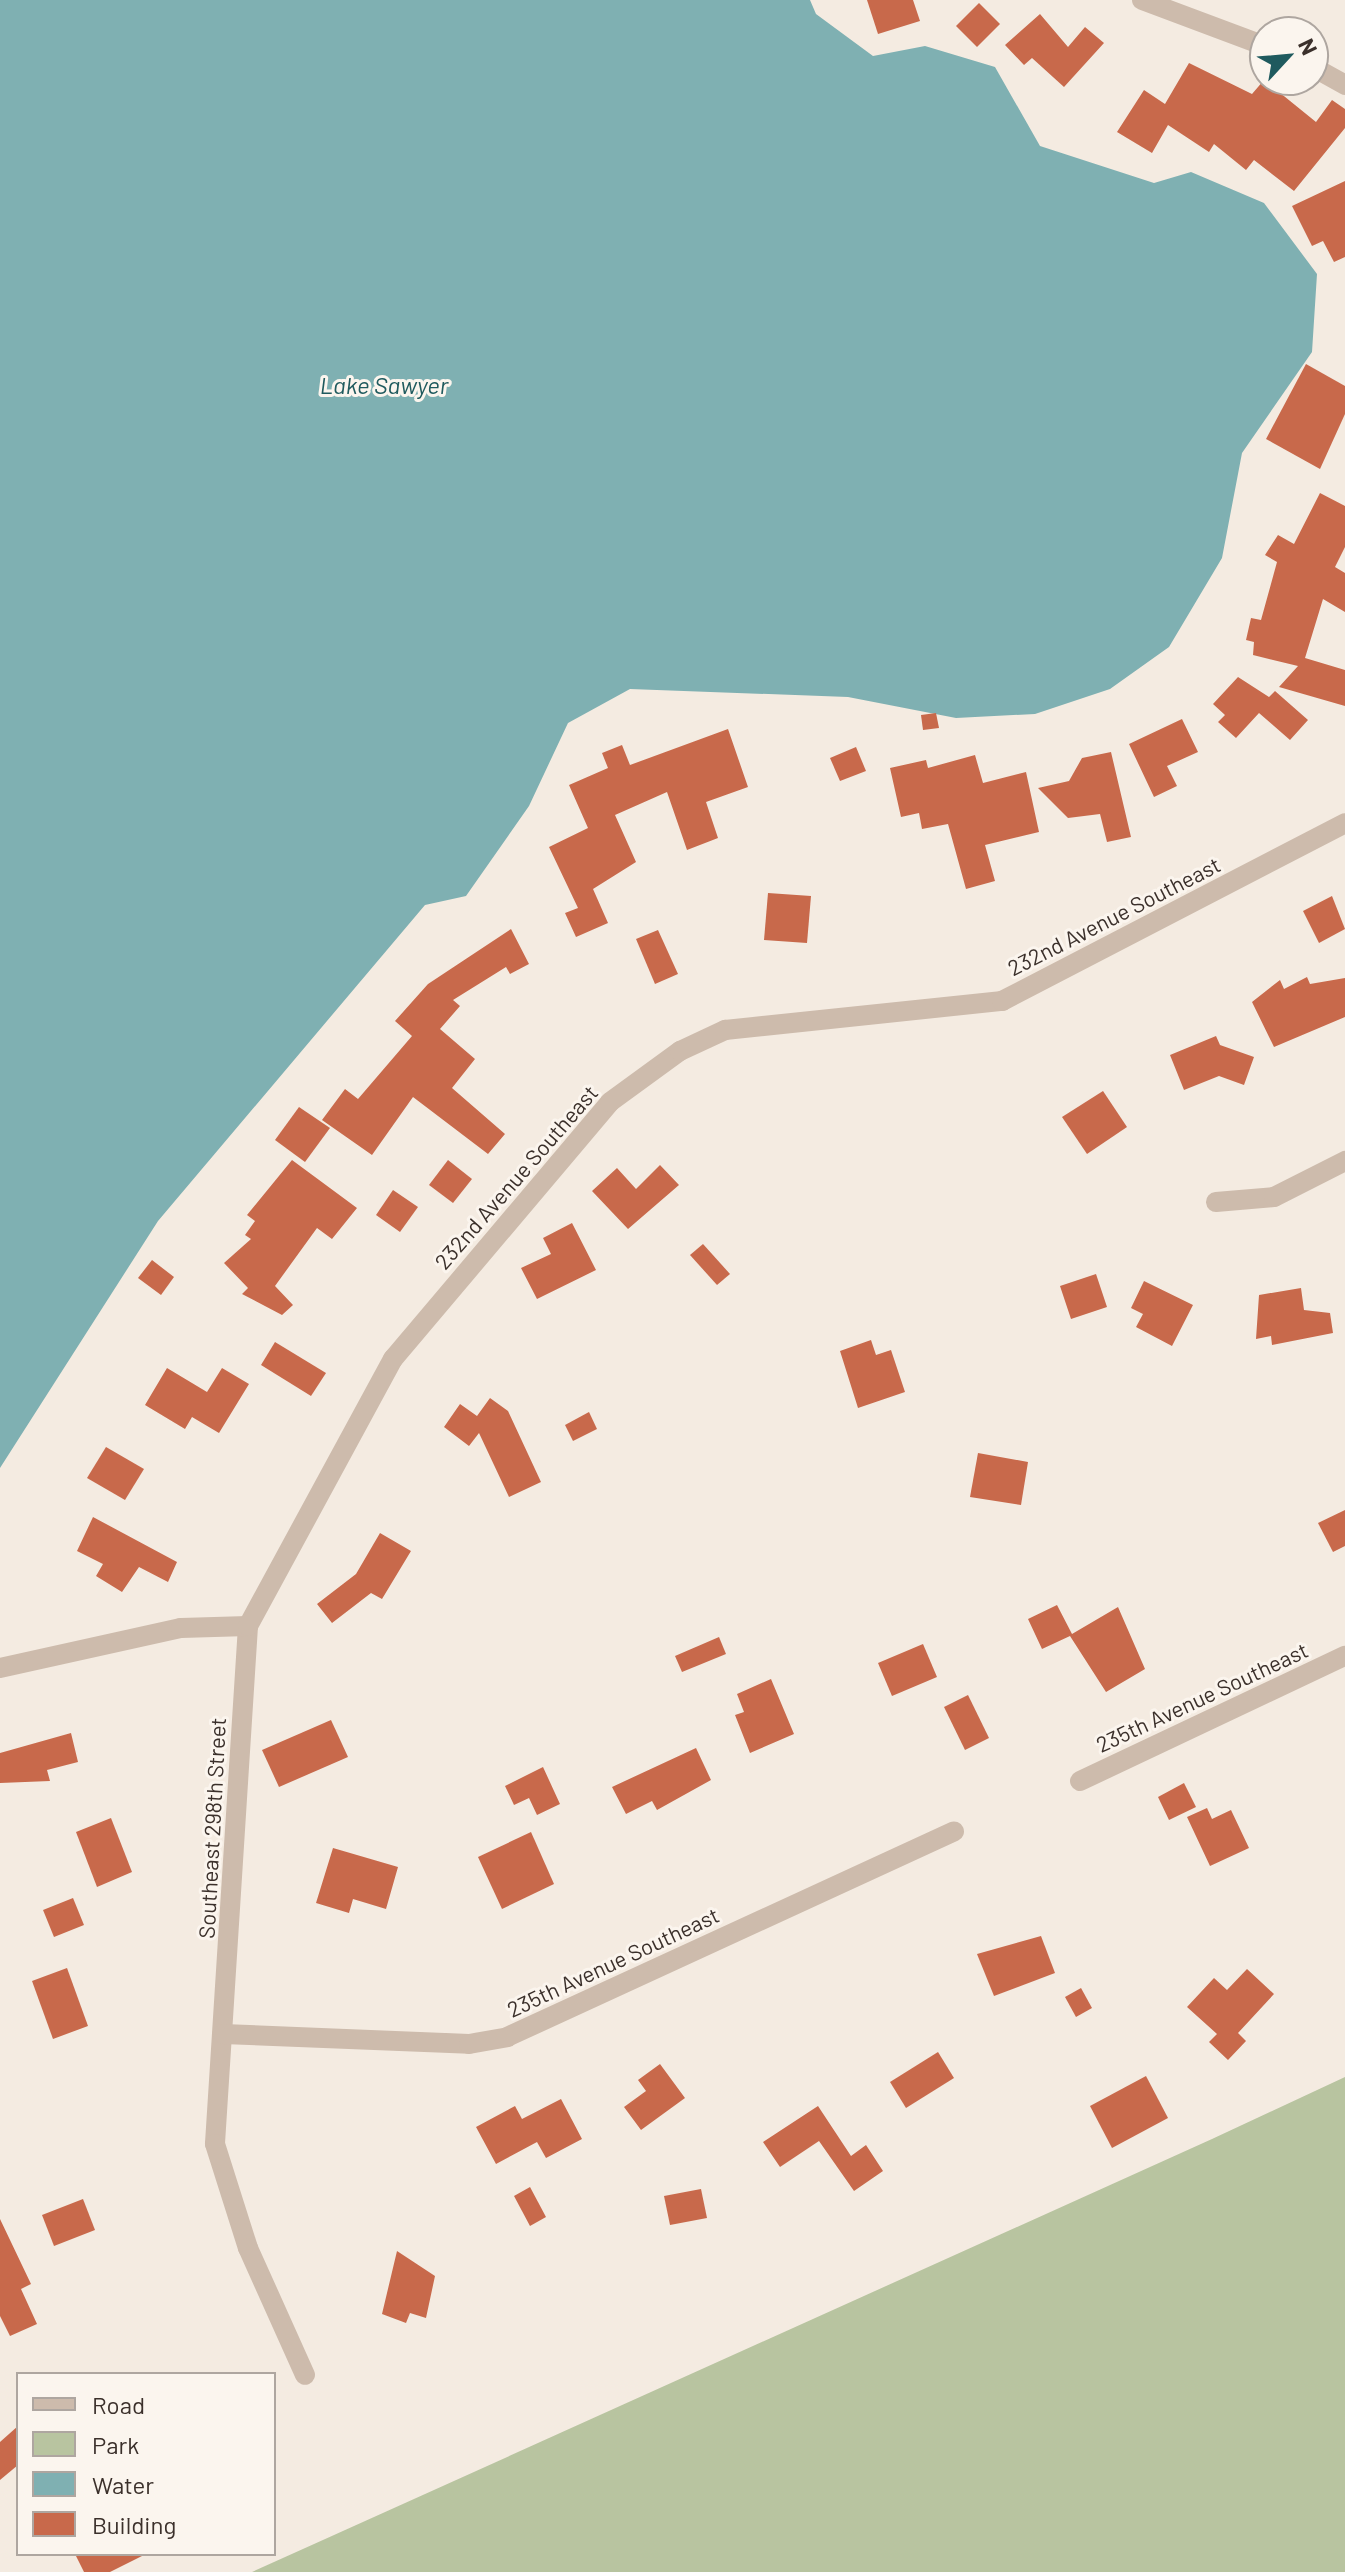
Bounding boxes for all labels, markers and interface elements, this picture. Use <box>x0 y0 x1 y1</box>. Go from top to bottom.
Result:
north arrow <box>1249 16 1329 96</box>
text: N <box>1294 34 1324 59</box>
water label: Lake Sawyer <box>320 371 448 399</box>
street label: 232nd Avenue Southeast <box>1003 851 1225 981</box>
street label: 232nd Avenue Southeast <box>429 1080 603 1274</box>
street label: 235th Avenue Southeast <box>1092 1636 1312 1758</box>
street label: Southeast 298th Street <box>193 1717 231 1939</box>
street label: 235th Avenue Southeast <box>503 1901 723 2023</box>
legend <box>16 2372 276 2556</box>
text: Road <box>92 2390 145 2419</box>
text: Park <box>92 2430 139 2459</box>
text: Water <box>92 2470 154 2499</box>
text: Building <box>92 2510 176 2539</box>

